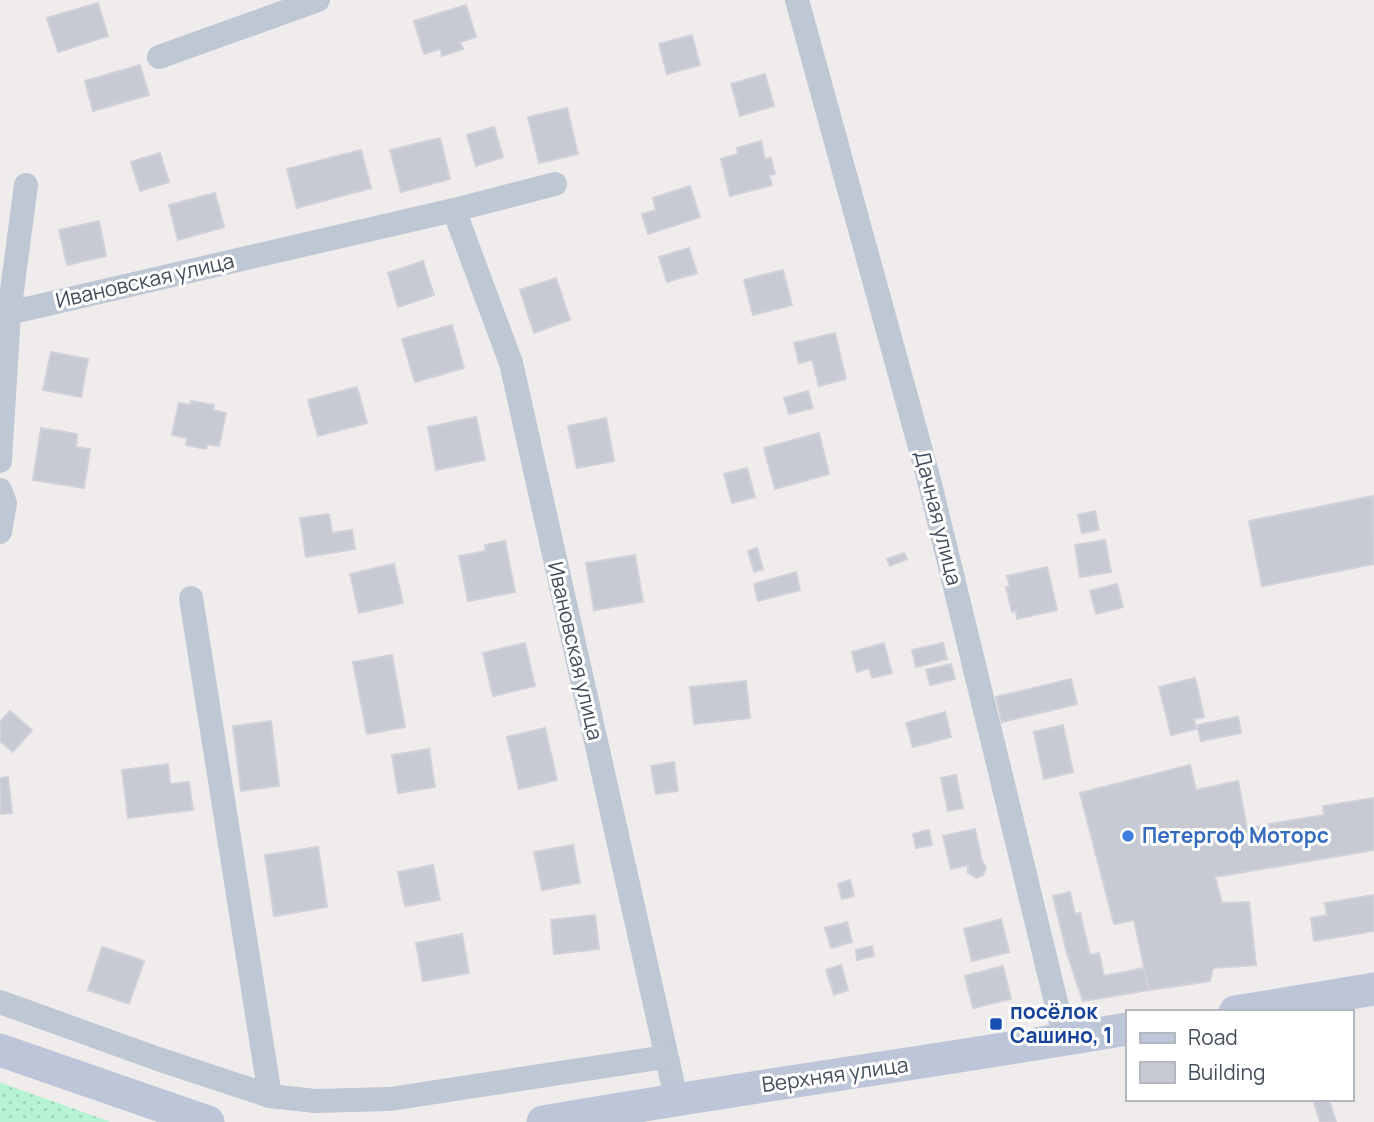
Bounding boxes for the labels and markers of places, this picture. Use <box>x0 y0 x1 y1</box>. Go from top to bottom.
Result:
place label: Петергоф Моторс <box>1142 821 1329 849</box>
marker: Петергоф Моторс <box>1120 828 1136 844</box>
place label: посёлок Сашино, 1 <box>1010 997 1112 1049</box>
marker: посёлок Сашино, 1 <box>988 1016 1004 1032</box>

